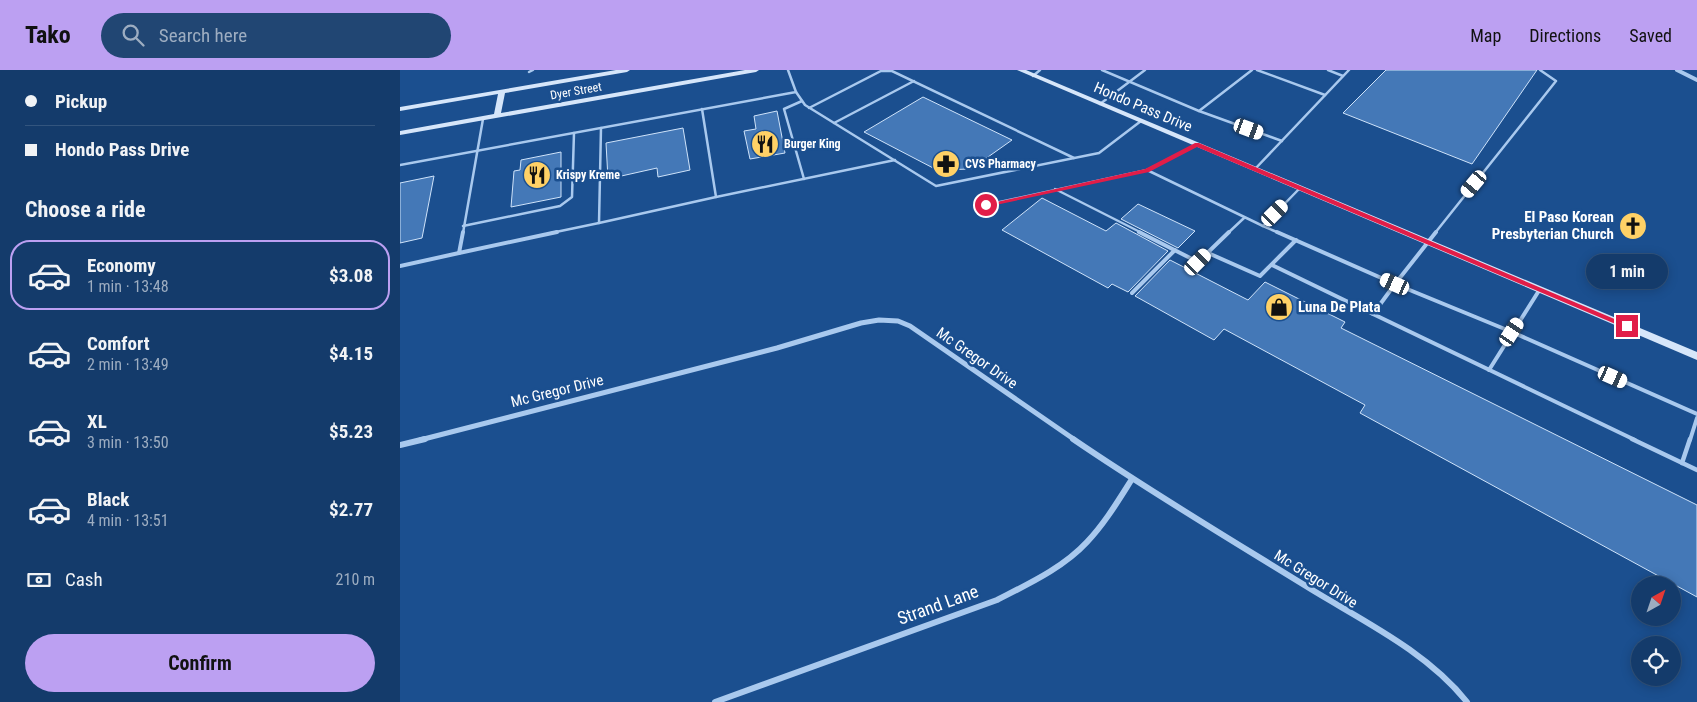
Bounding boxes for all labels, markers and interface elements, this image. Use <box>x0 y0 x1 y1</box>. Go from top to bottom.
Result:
search box <box>101 13 451 58</box>
text: Tako <box>25 21 71 49</box>
icon: search <box>119 21 147 49</box>
text: Search here <box>159 24 247 47</box>
text: Map <box>1470 25 1501 46</box>
text: Directions <box>1529 25 1601 46</box>
text: Saved <box>1629 25 1672 46</box>
street label: Hondo Pass Drive <box>1091 78 1195 136</box>
street label: Dyer Street <box>549 80 603 102</box>
text: Pickup <box>55 90 107 113</box>
car <box>1232 117 1265 141</box>
restaurant icon: Burger King <box>750 129 780 159</box>
place label: Burger King <box>784 137 841 151</box>
text: Hondo Pass Drive <box>55 138 189 161</box>
pharmacy icon: CVS Pharmacy <box>931 149 961 179</box>
place label: CVS Pharmacy <box>965 157 1036 171</box>
restaurant icon: Krispy Kreme <box>522 160 552 190</box>
place label: Krispy Kreme <box>556 168 620 182</box>
car <box>1458 168 1489 200</box>
route start <box>975 194 997 216</box>
text: Choose a ride <box>25 197 146 222</box>
car <box>1259 197 1290 229</box>
place label: El Paso Korean Presbyterian Church <box>1492 208 1614 243</box>
church icon: El Paso Korean Presbyterian Church <box>1618 211 1648 241</box>
car <box>1182 246 1213 278</box>
icon: car <box>27 253 72 298</box>
text: Economy <box>87 254 156 277</box>
callout: 1 min <box>1586 254 1668 288</box>
text: 1 min <box>1609 262 1645 281</box>
text: $3.08 <box>329 264 373 287</box>
car <box>1378 271 1411 297</box>
text: 1 min · 13:48 <box>87 277 169 296</box>
shop icon: Luna De Plata <box>1264 292 1294 322</box>
place label: Luna De Plata <box>1298 298 1381 316</box>
car <box>1497 315 1526 349</box>
route end <box>1616 315 1638 337</box>
street label: Mc Gregor Drive <box>933 323 1021 393</box>
icon: car <box>27 331 72 376</box>
text: Comfort <box>87 332 150 355</box>
text: $4.15 <box>329 342 373 365</box>
text: 2 min · 13:49 <box>87 355 169 374</box>
car <box>1596 364 1629 390</box>
street label: Mc Gregor Drive <box>509 371 605 411</box>
icon: car <box>27 409 72 454</box>
text: XL <box>87 410 107 433</box>
text: $5.23 <box>329 420 373 443</box>
text: 3 min · 13:50 <box>87 433 169 452</box>
icon: car <box>27 487 72 532</box>
text: Black <box>87 488 129 511</box>
text: $2.77 <box>329 498 373 521</box>
text: 4 min · 13:51 <box>87 511 169 530</box>
street label: Mc Gregor Drive <box>1271 546 1361 612</box>
icon: cash <box>25 566 53 594</box>
text: Cash <box>65 568 103 591</box>
text: 210 m <box>336 570 375 589</box>
north arrow <box>1631 576 1681 626</box>
map controls <box>1631 576 1681 686</box>
street label: Strand Lane <box>895 580 981 629</box>
button: Confirm <box>25 634 375 692</box>
button: locate <box>1631 636 1681 686</box>

